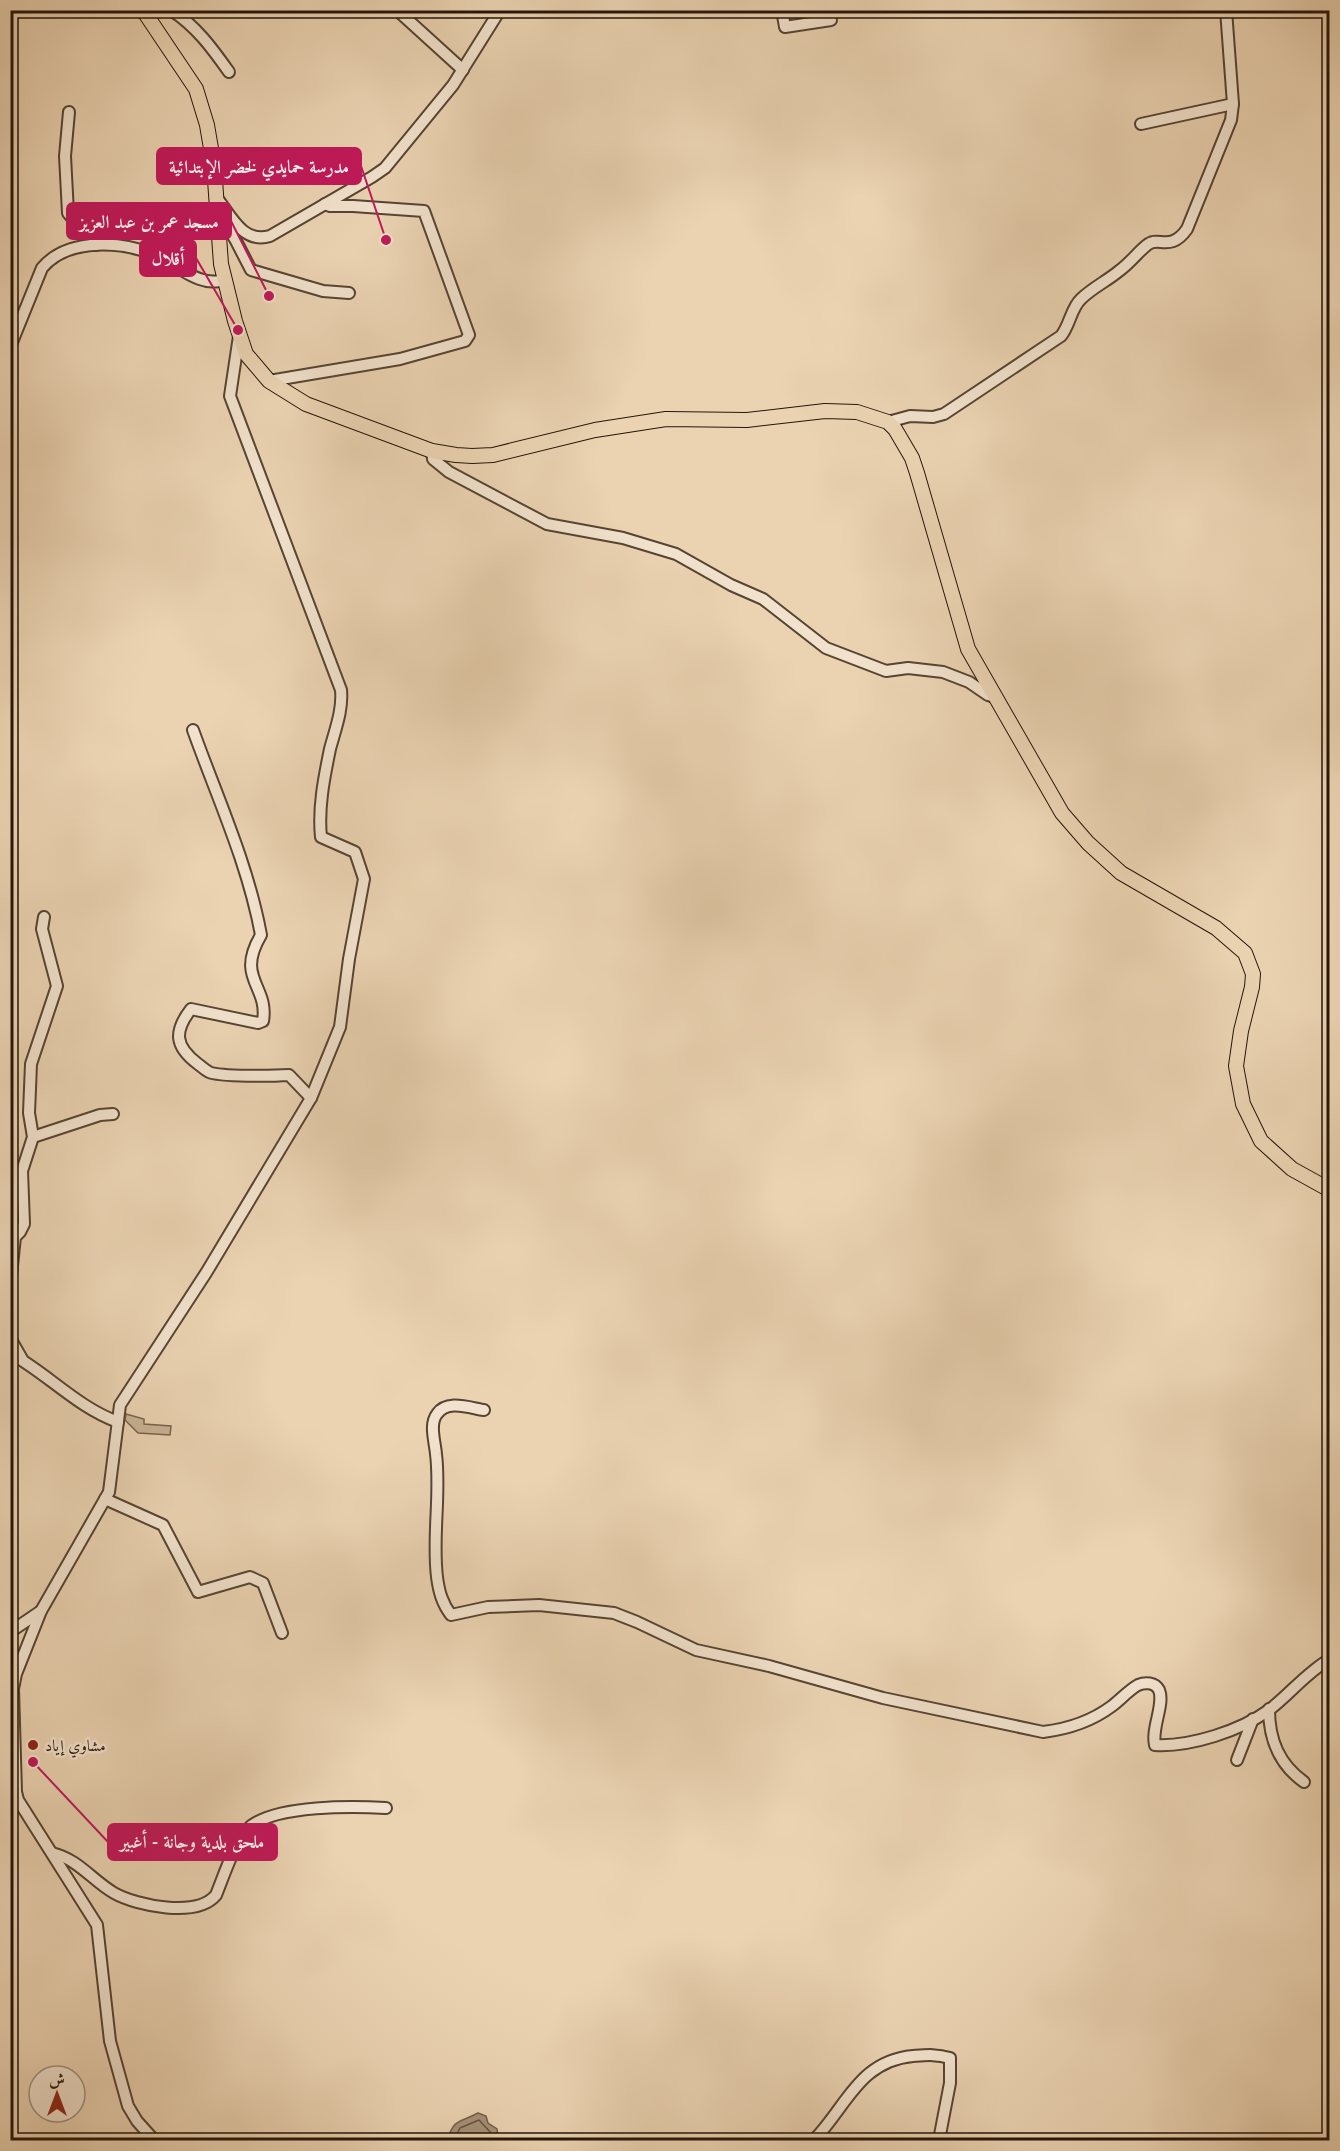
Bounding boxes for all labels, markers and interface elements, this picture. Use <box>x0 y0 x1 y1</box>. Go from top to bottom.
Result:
callout: مدرسة حمايدي لخضر الإبتدائية <box>157 148 361 184</box>
text: مدرسة حمايدي لخضر الإبتدائية <box>169 158 349 182</box>
callout: مسجد عمر بن عبد العزيز <box>67 203 231 239</box>
text: مسجد عمر بن عبد العزيز <box>77 214 219 234</box>
callout: أقلال <box>140 240 196 276</box>
text: أقلال <box>152 246 185 269</box>
marker: مشاوي إياد <box>26 1738 40 1752</box>
place label: مشاوي إياد <box>45 1739 106 1758</box>
callout: ملحق بلدية وجانة - أغبير <box>108 1824 277 1860</box>
text: ملحق بلدية وجانة - أغبير <box>118 1829 264 1853</box>
north arrow <box>27 2064 87 2124</box>
text: ش <box>49 2073 65 2089</box>

